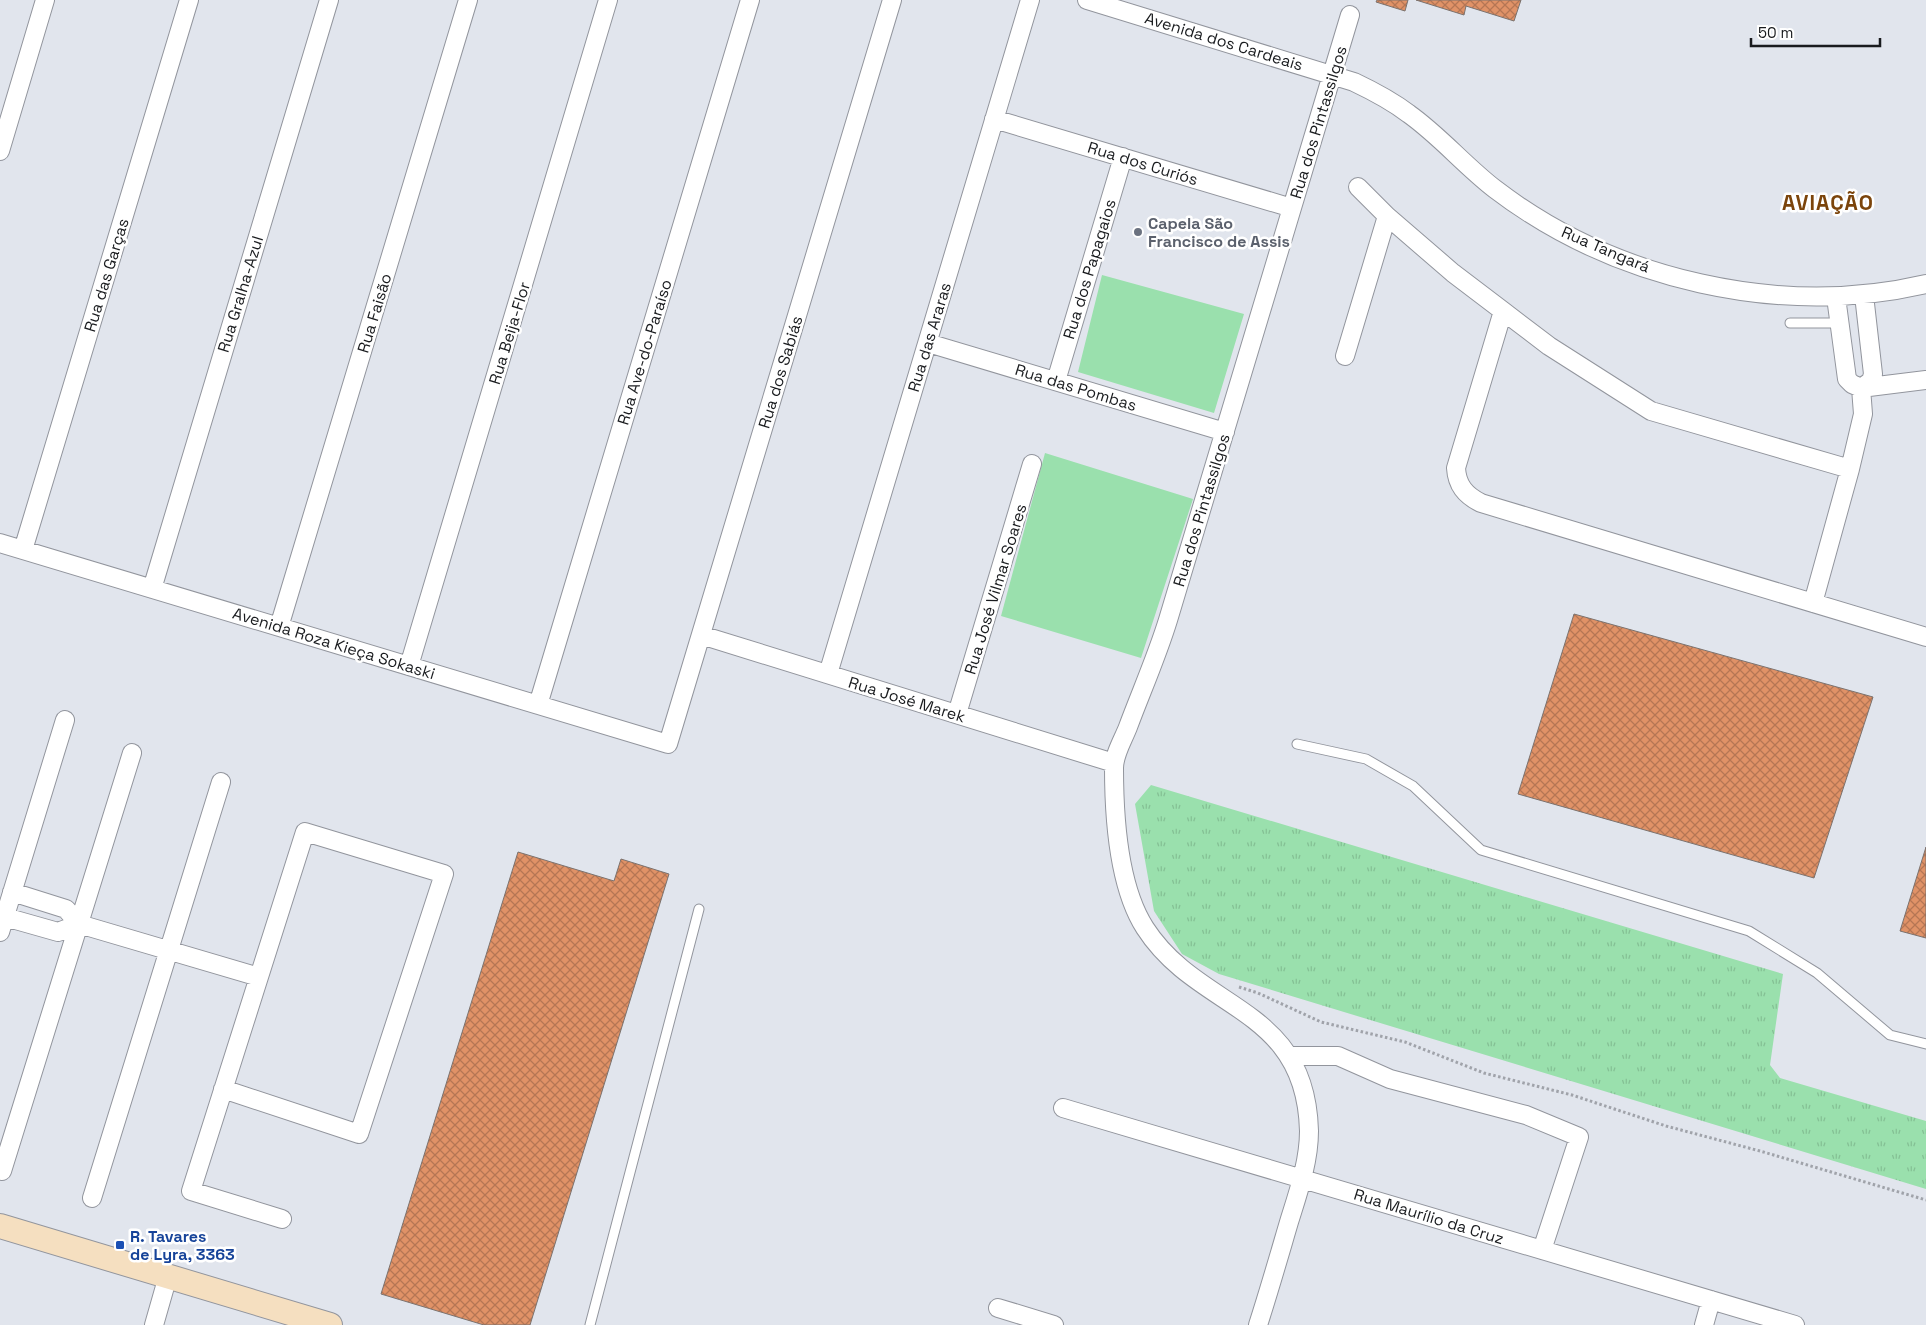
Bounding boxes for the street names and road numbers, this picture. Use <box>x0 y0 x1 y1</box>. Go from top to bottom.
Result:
street label: Avenida dos Cardeais <box>1142 7 1305 76</box>
street label: Rua dos Pintassilgos <box>1285 43 1352 201</box>
street label: Rua dos Curiós <box>1085 137 1201 190</box>
street label: Rua dos Papagaios <box>1058 196 1121 342</box>
street label: Rua das Garças <box>79 216 134 335</box>
street label: Rua Tangará <box>1558 221 1653 278</box>
street label: Rua Gralha-Azul <box>213 233 268 355</box>
street label: Rua Faisão <box>352 271 397 355</box>
street label: Rua Ave-do-Paraíso <box>612 277 677 427</box>
street label: Rua Beija-Flor <box>484 279 535 387</box>
street label: Rua das Araras <box>903 280 956 394</box>
street label: Rua dos Sabiás <box>753 313 808 431</box>
street label: Rua das Pombas <box>1013 359 1139 416</box>
street label: Rua dos Pintassilgos <box>1168 431 1235 589</box>
street label: Rua José Vilmar Soares <box>960 501 1031 677</box>
street label: Avenida Roza Kieça Sokaski <box>230 603 438 684</box>
street label: Rua José Marek <box>846 672 968 727</box>
street label: Rua Maurílio da Cruz <box>1351 1184 1506 1249</box>

